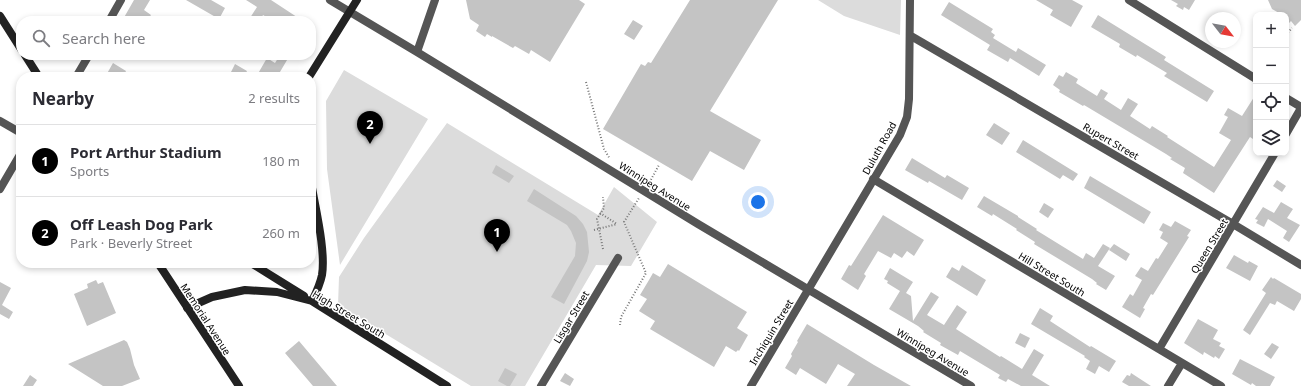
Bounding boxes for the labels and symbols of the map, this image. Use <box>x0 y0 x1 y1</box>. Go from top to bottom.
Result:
north arrow <box>1205 12 1241 48</box>
pin: 2 <box>357 111 383 144</box>
street label: Duluth Road <box>859 119 899 177</box>
street label: Rupert Street <box>1080 119 1142 163</box>
street label: Winnipeg Avenue <box>616 158 694 214</box>
your location <box>748 192 768 212</box>
street label: Queen Street <box>1187 216 1231 276</box>
pin: 1 <box>484 219 510 252</box>
street label: Hill Street South <box>1016 248 1088 300</box>
street label: Memorial Avenue <box>178 280 235 358</box>
street label: High Street South <box>310 287 388 341</box>
street label: Lisgar Street <box>550 288 592 346</box>
street label: Inchiquin Street <box>746 296 796 368</box>
street label: Winnipeg Avenue <box>894 325 972 379</box>

